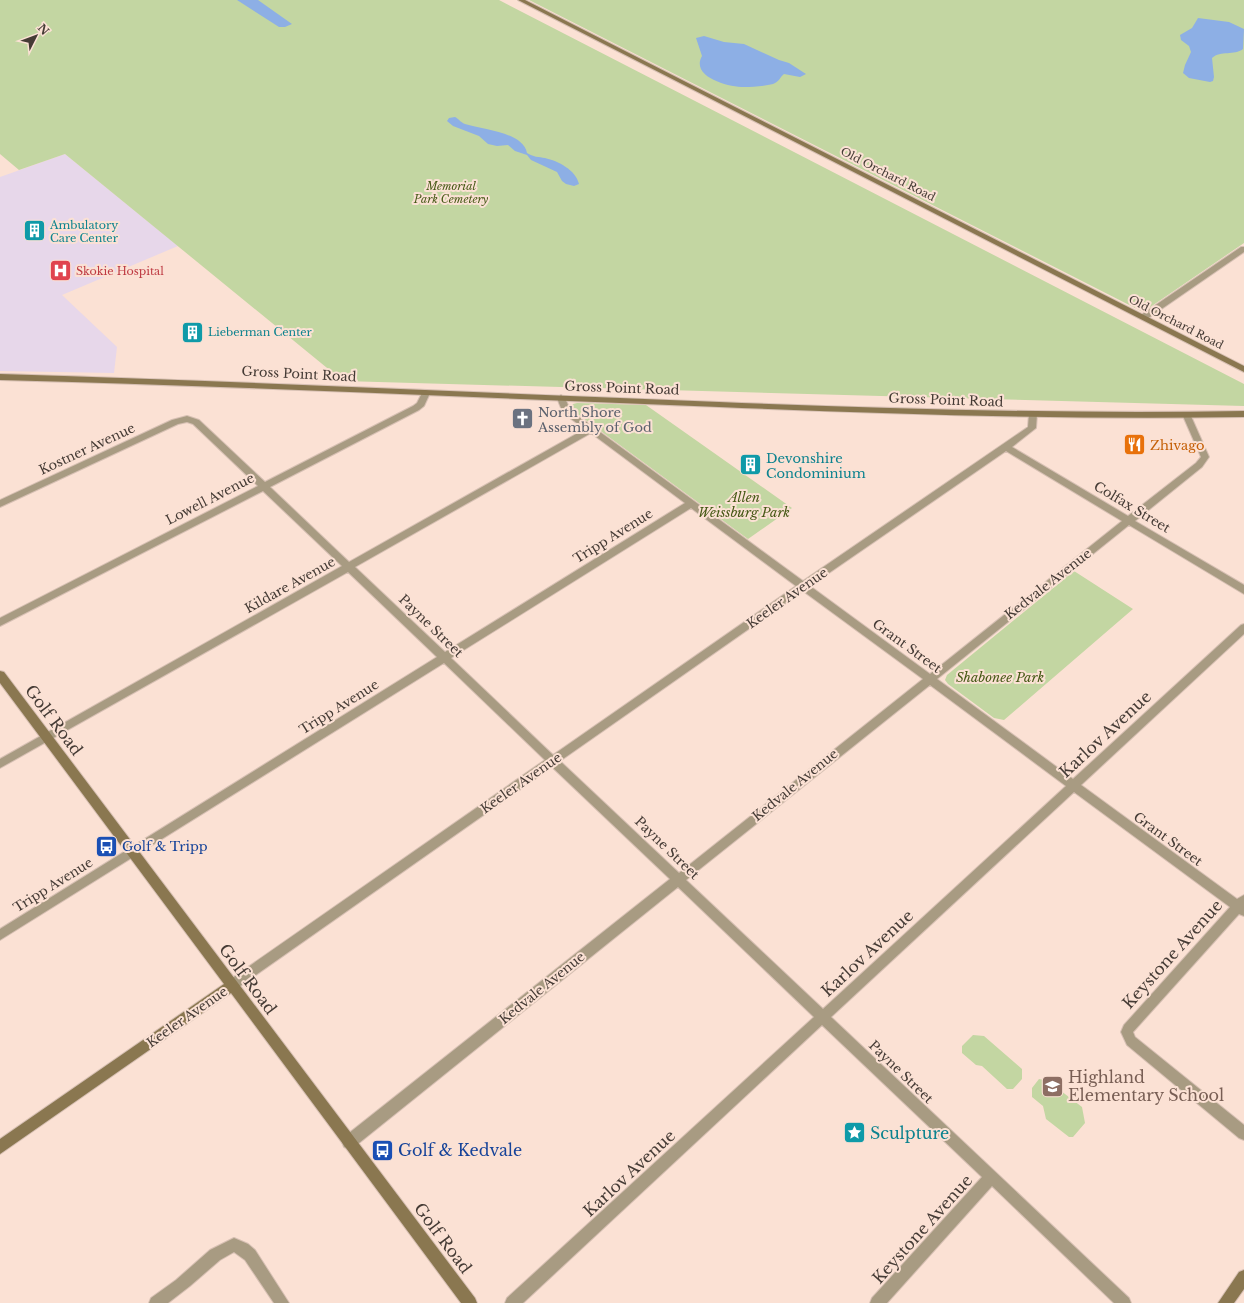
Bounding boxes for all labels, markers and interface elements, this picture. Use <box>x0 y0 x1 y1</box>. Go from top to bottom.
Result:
north arrow <box>16 16 56 56</box>
text: N <box>35 21 53 38</box>
street label: Old Orchard Road <box>838 144 938 204</box>
park label: Memorial Park Cemetery <box>413 179 489 206</box>
building icon: Ambulatory Care Center <box>22 218 48 244</box>
place label: Ambulatory Care Center <box>49 218 119 245</box>
hospital icon: Skokie Hospital <box>47 258 73 284</box>
place label: Skokie Hospital <box>76 264 164 278</box>
street label: Old Orchard Road <box>1126 292 1226 352</box>
building icon: Lieberman Center <box>180 319 206 345</box>
place label: Lieberman Center <box>208 325 313 339</box>
street label: Gross Point Road <box>241 363 357 386</box>
street label: Gross Point Road <box>564 377 680 399</box>
street label: Gross Point Road <box>888 389 1004 411</box>
place label: North Shore Assembly of God <box>537 404 652 436</box>
church icon: North Shore Assembly of God <box>509 406 535 432</box>
street label: Kostner Avenue <box>36 419 138 479</box>
restaurant icon: Zhivago <box>1122 432 1148 458</box>
place label: Zhivago <box>1150 437 1205 454</box>
place label: Devonshire Condominium <box>766 450 866 482</box>
building icon: Devonshire Condominium <box>738 452 764 478</box>
street label: Lowell Avenue <box>163 469 257 529</box>
street label: Colfax Street <box>1091 477 1173 537</box>
park label: Allen Weissburg Park <box>698 489 790 521</box>
street label: Tripp Avenue <box>570 505 656 567</box>
street label: Kedvale Avenue <box>1001 545 1095 623</box>
street label: Kildare Avenue <box>242 553 338 617</box>
street label: Keeler Avenue <box>743 564 831 632</box>
street label: Payne Street <box>395 591 467 661</box>
street label: Grant Street <box>869 615 945 677</box>
park label: Shabonee Park <box>956 669 1044 686</box>
street label: Tripp Avenue <box>296 676 382 738</box>
street label: Golf Road <box>21 681 87 759</box>
street label: Karlov Avenue <box>1055 686 1155 782</box>
street label: Kedvale Avenue <box>749 745 841 825</box>
street label: Keeler Avenue <box>477 749 565 817</box>
street label: Grant Street <box>1130 808 1206 870</box>
street label: Payne Street <box>631 813 703 883</box>
bus stop icon: Golf & Tripp <box>94 833 120 859</box>
place label: Golf & Tripp <box>122 838 208 855</box>
street label: Tripp Avenue <box>10 854 96 916</box>
street label: Keystone Avenue <box>1118 895 1226 1013</box>
street label: Karlov Avenue <box>817 905 917 1001</box>
street label: Golf Road <box>215 940 281 1018</box>
street label: Kedvale Avenue <box>496 948 588 1028</box>
street label: Keeler Avenue <box>143 983 231 1051</box>
street label: Payne Street <box>865 1037 937 1107</box>
place label: Highland Elementary School <box>1068 1067 1224 1105</box>
school or university icon: Highland Elementary School <box>1039 1073 1065 1099</box>
place icon: Sculpture <box>842 1120 868 1146</box>
place label: Sculpture <box>870 1123 949 1143</box>
street label: Karlov Avenue <box>579 1125 679 1221</box>
bus stop icon: Golf & Kedvale <box>370 1137 396 1163</box>
place label: Golf & Kedvale <box>398 1140 522 1160</box>
street label: Keystone Avenue <box>868 1170 976 1288</box>
street label: Golf Road <box>410 1199 476 1277</box>

